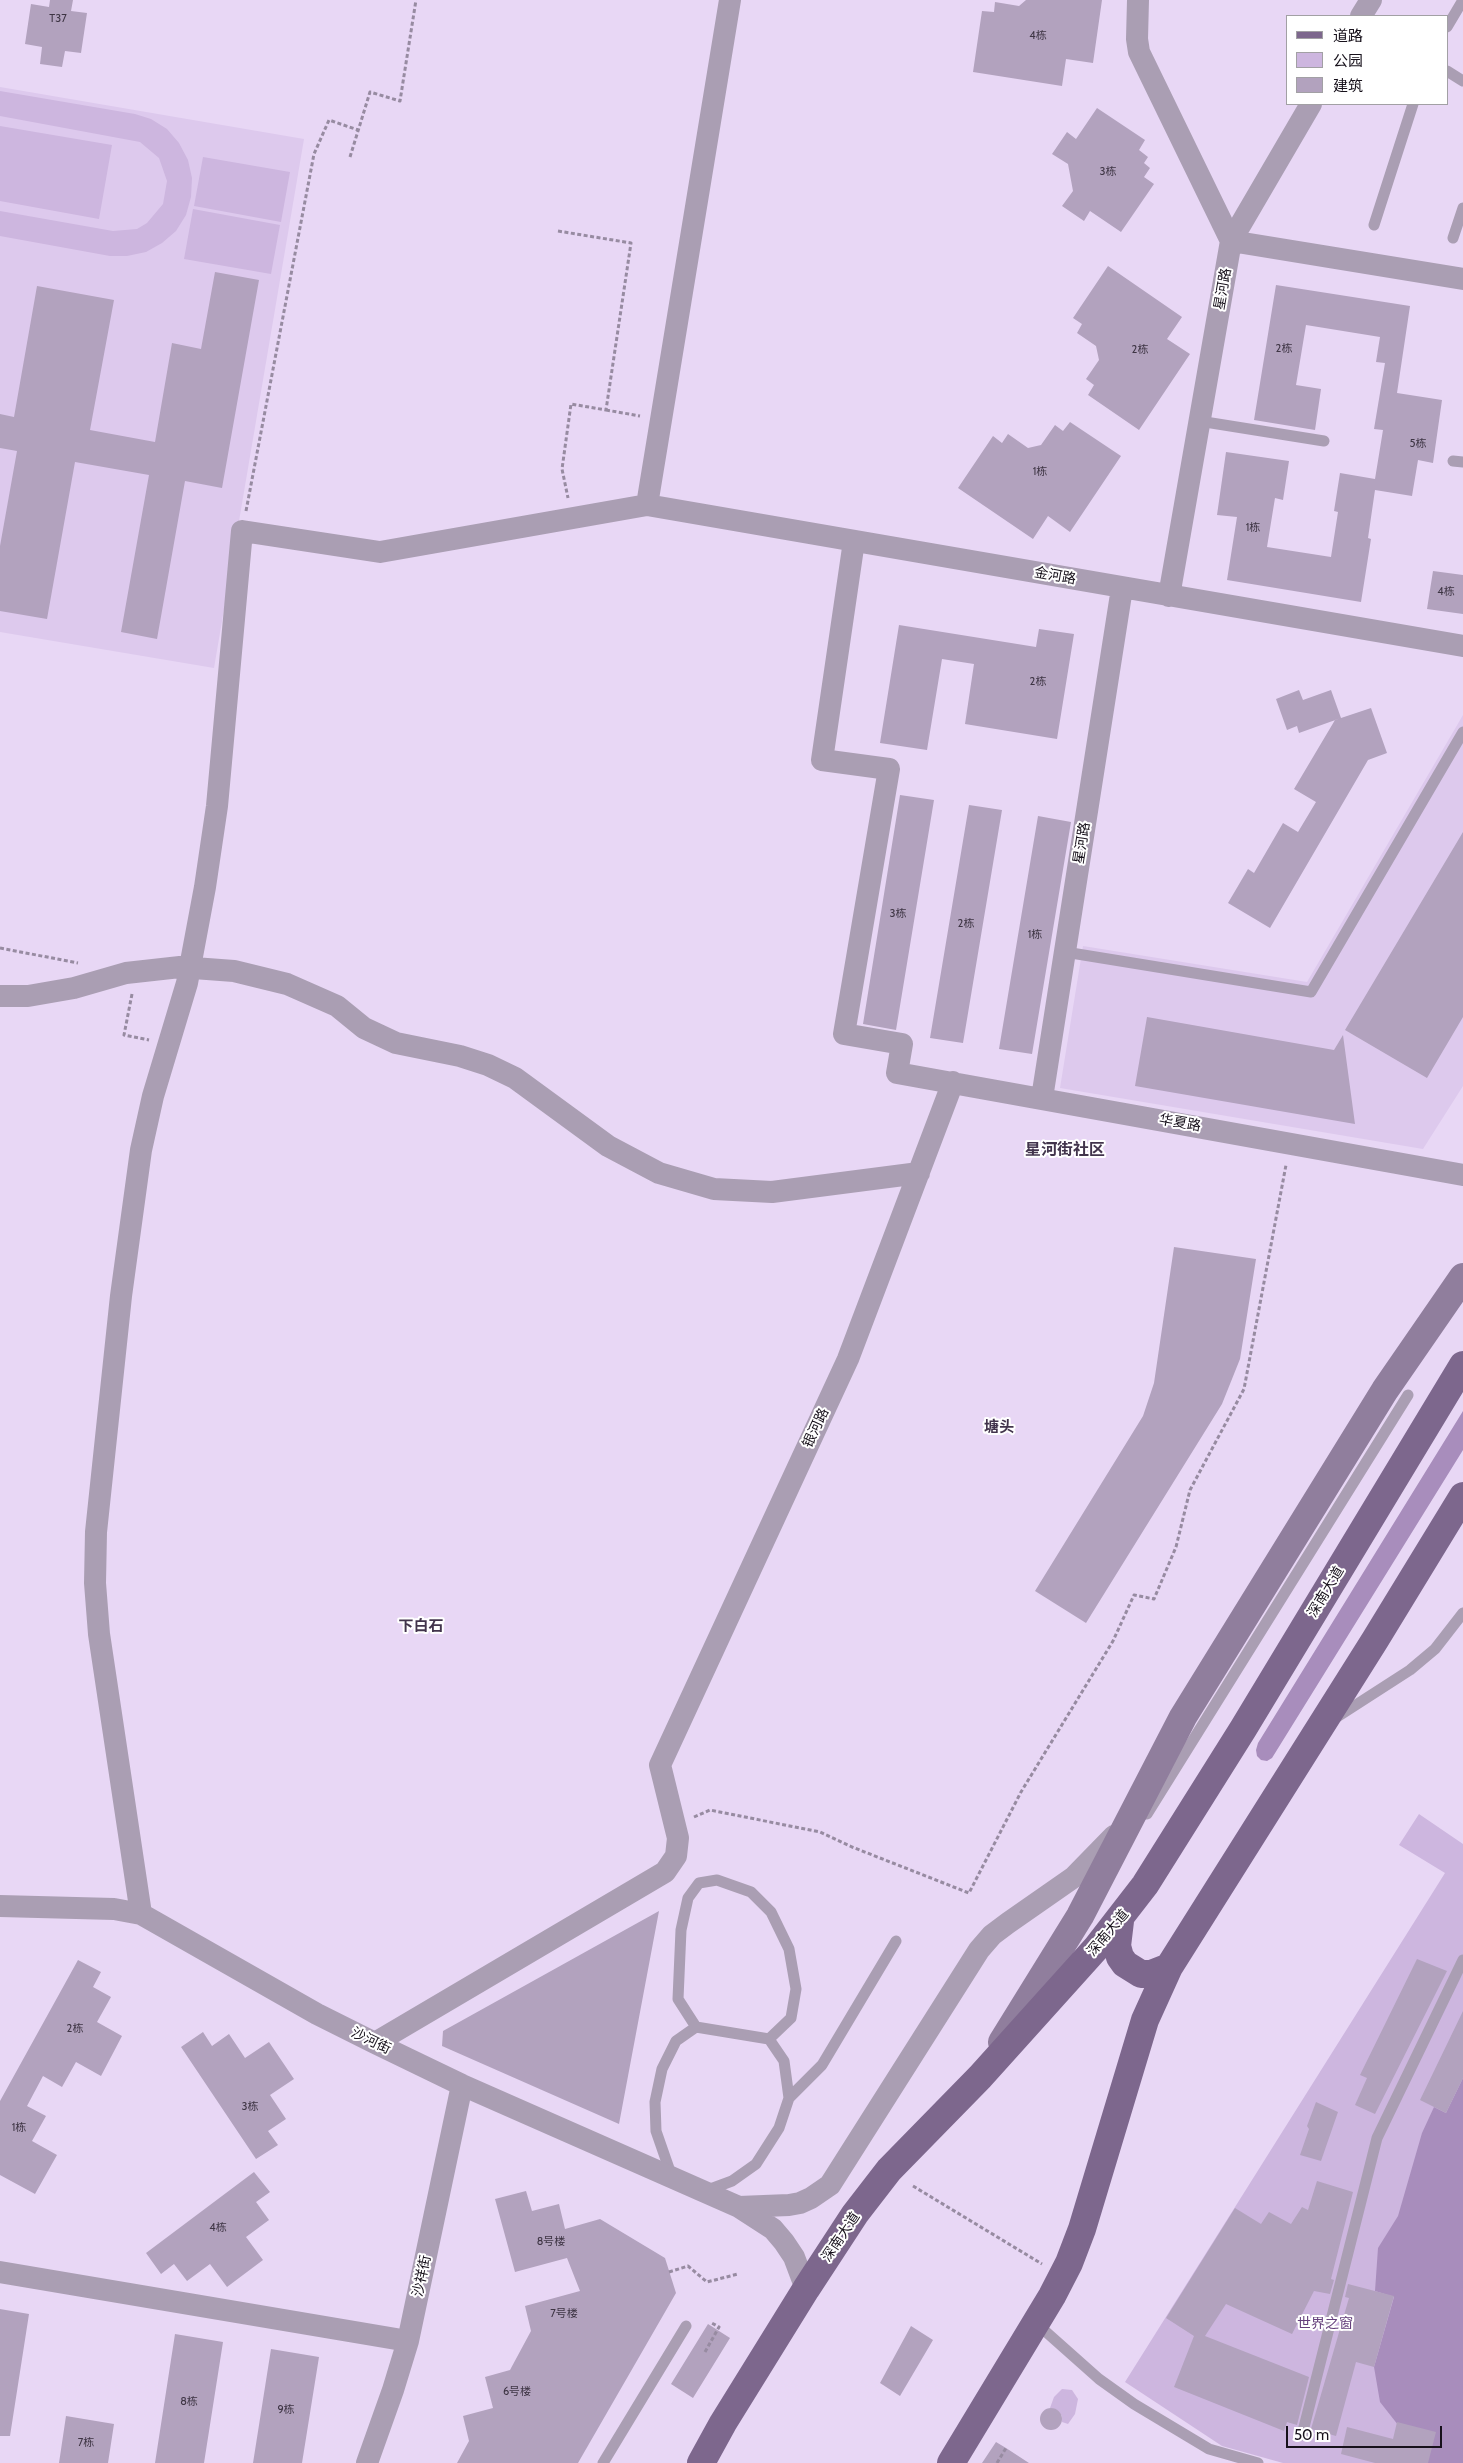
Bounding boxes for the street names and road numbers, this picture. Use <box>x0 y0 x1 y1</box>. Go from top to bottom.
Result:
street label: 星河路 <box>1211 267 1235 311</box>
street label: 金河路 <box>1033 564 1077 588</box>
street label: 星河路 <box>1070 821 1094 865</box>
street label: 华夏路 <box>1158 1111 1202 1135</box>
street label: 银河路 <box>800 1405 832 1451</box>
street label: 深南大道 <box>1304 1564 1348 1620</box>
street label: 深南大道 <box>1084 1906 1132 1960</box>
street label: 沙河街 <box>348 2024 394 2058</box>
street label: 深南大道 <box>818 2209 864 2265</box>
street label: 沙祥街 <box>409 2254 435 2298</box>

